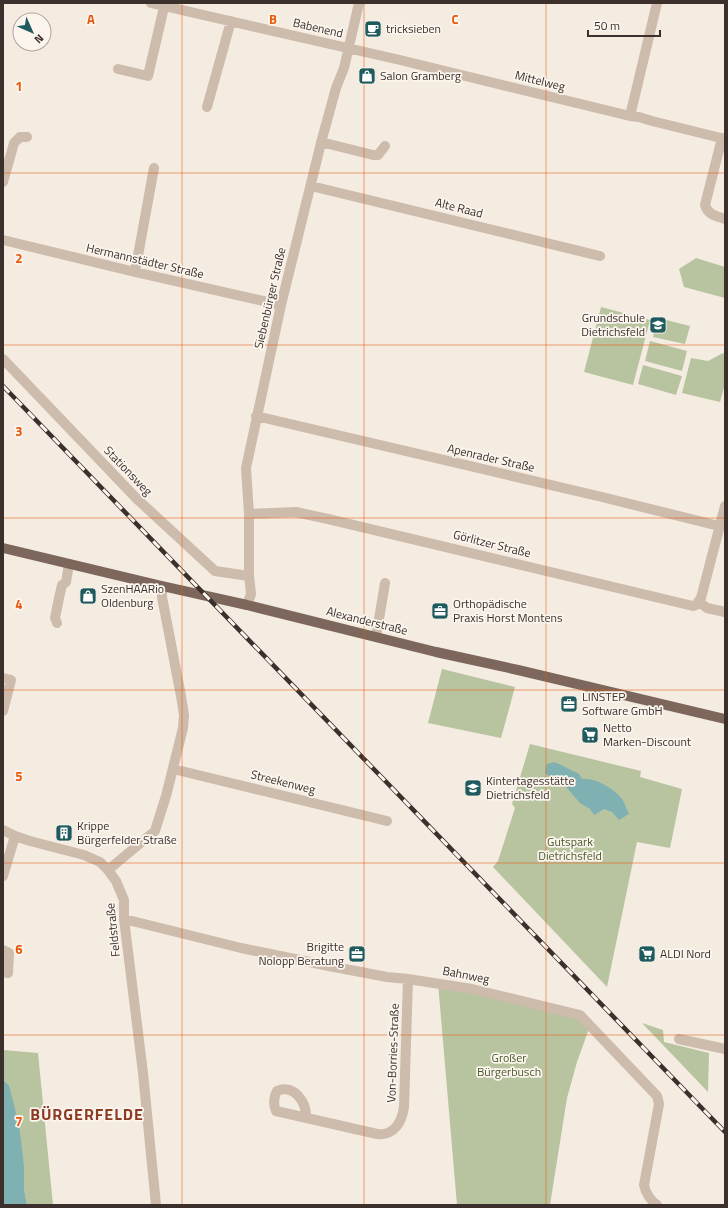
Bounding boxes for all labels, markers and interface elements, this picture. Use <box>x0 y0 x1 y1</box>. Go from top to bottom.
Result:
text: A <box>87 9 95 29</box>
text: B <box>269 9 277 29</box>
text: C <box>451 9 459 29</box>
north arrow <box>12 12 52 52</box>
scale bar <box>588 12 660 38</box>
street label: Babenend <box>291 13 345 43</box>
text: 50 m <box>594 16 620 35</box>
cafe icon: tricksieben <box>363 19 383 39</box>
place label: tricksieben <box>386 19 441 38</box>
text: N <box>31 31 47 47</box>
street label: Mittelweg <box>513 65 567 96</box>
shop icon: Salon Gramberg <box>357 66 377 86</box>
place label: Salon Gramberg <box>380 66 461 85</box>
text: 1 <box>15 76 23 96</box>
street label: Alte Raad <box>433 192 485 223</box>
street label: Hermannstädter Straße <box>84 238 206 283</box>
street label: Siebenbürger Straße <box>249 245 290 350</box>
text: 2 <box>15 248 23 268</box>
place label: Grundschule Dietrichsfeld <box>581 308 645 341</box>
school or university icon: Grundschule Dietrichsfeld <box>648 315 668 335</box>
text: 3 <box>15 421 23 441</box>
street label: Apenrader Straße <box>446 438 537 477</box>
street label: Stationsweg <box>100 441 157 500</box>
street label: Görlitzer Straße <box>451 525 533 562</box>
place label: SzenHAARio Oldenburg <box>101 579 164 612</box>
shop icon: SzenHAARio Oldenburg <box>78 586 98 606</box>
text: 4 <box>15 594 23 614</box>
place label: Orthopädische Praxis Horst Montens <box>453 594 563 627</box>
street label: Alexanderstraße <box>324 601 410 640</box>
office icon: Orthopädische Praxis Horst Montens <box>430 601 450 621</box>
place label: LINSTEP Software GmbH <box>582 687 663 720</box>
office icon: LINSTEP Software GmbH <box>559 694 579 714</box>
place label: Netto Marken-Discount <box>603 718 692 751</box>
supermarket icon: Netto Marken-Discount <box>580 725 600 745</box>
street label: Streekenweg <box>249 764 317 799</box>
text: 5 <box>15 766 23 786</box>
place label: Kintertagesstätte Dietrichsfeld <box>486 771 575 804</box>
school or university icon: Kintertagesstätte Dietrichsfeld <box>463 778 483 798</box>
place label: Krippe Bürgerfelder Straße <box>77 816 177 849</box>
building icon: Krippe Bürgerfelder Straße <box>54 823 74 843</box>
park label: Gutspark Dietrichsfeld <box>538 832 602 865</box>
street label: Feldstraße <box>100 902 125 958</box>
place label: Brigitte Nolopp Beratung <box>258 937 344 970</box>
text: 6 <box>15 939 23 959</box>
office icon: Brigitte Nolopp Beratung <box>347 944 367 964</box>
supermarket icon: ALDI Nord <box>637 944 657 964</box>
place label: ALDI Nord <box>660 944 711 963</box>
street label: Bahnweg <box>441 961 491 988</box>
street label: Von-Borries-Straße <box>381 1003 404 1103</box>
park label: Großer Bürgerbusch <box>477 1048 541 1081</box>
district label: BÜRGERFELDE <box>30 1102 144 1126</box>
text: 7 <box>15 1111 23 1131</box>

